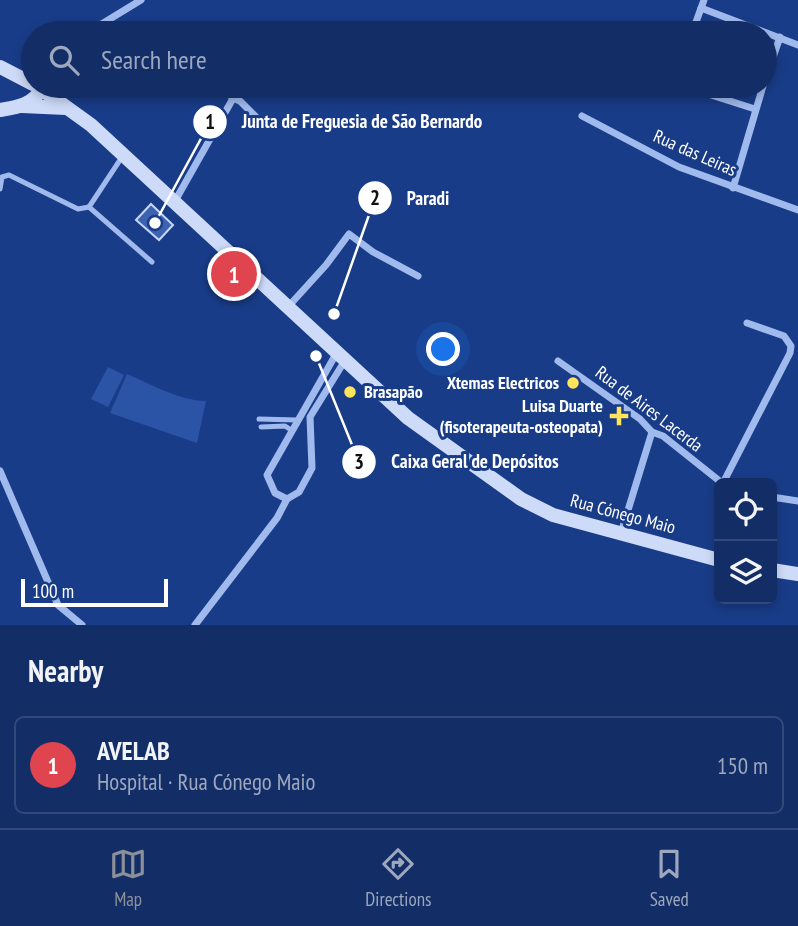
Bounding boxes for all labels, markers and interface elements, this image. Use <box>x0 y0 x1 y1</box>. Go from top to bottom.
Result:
search box <box>21 21 777 98</box>
icon: search <box>45 41 83 79</box>
text: Search here <box>101 43 207 76</box>
callout: Junta de Freguesia de São Bernardo <box>192 102 496 142</box>
text: 1 <box>205 108 215 135</box>
text: Junta de Freguesia de São Bernardo <box>241 109 482 133</box>
street label: Rua das Leiras <box>650 124 740 181</box>
callout: Paradi <box>358 178 463 218</box>
text: 2 <box>370 184 380 211</box>
text: Paradi <box>407 186 449 210</box>
pin: 1 <box>211 248 257 300</box>
your location <box>426 332 460 366</box>
street label: Rua de Aires Lacerda <box>591 361 708 456</box>
place label: Xtemas Electricos <box>447 371 559 394</box>
marker: Xtemas Electricos <box>565 375 581 391</box>
place label: Brasapão <box>364 380 423 403</box>
marker: Brasapão <box>342 384 358 400</box>
place label: Luisa Duarte (fisoterapeuta-osteopata) <box>440 394 603 438</box>
marker: Luisa Duarte (fisoterapeuta-osteopata) <box>609 406 629 426</box>
callout: Caixa Geral de Depósitos <box>342 442 572 482</box>
text: 3 <box>354 448 364 475</box>
text: Caixa Geral de Depósitos <box>391 449 559 473</box>
map controls <box>714 478 777 604</box>
button: locate <box>714 478 777 541</box>
street label: Rua Cónego Maio <box>568 488 678 539</box>
button: layers <box>714 541 777 604</box>
scale bar <box>21 576 168 608</box>
text: 100 m <box>32 579 74 603</box>
text: Nearby <box>28 651 103 690</box>
text: AVELAB <box>97 734 170 767</box>
text: 1 <box>48 751 59 780</box>
text: 150 m <box>717 751 768 780</box>
text: Hospital · Rua Cónego Maio <box>97 767 315 796</box>
tab: Map <box>109 845 147 911</box>
tab: Directions <box>365 845 431 911</box>
tab: Saved <box>650 845 689 911</box>

